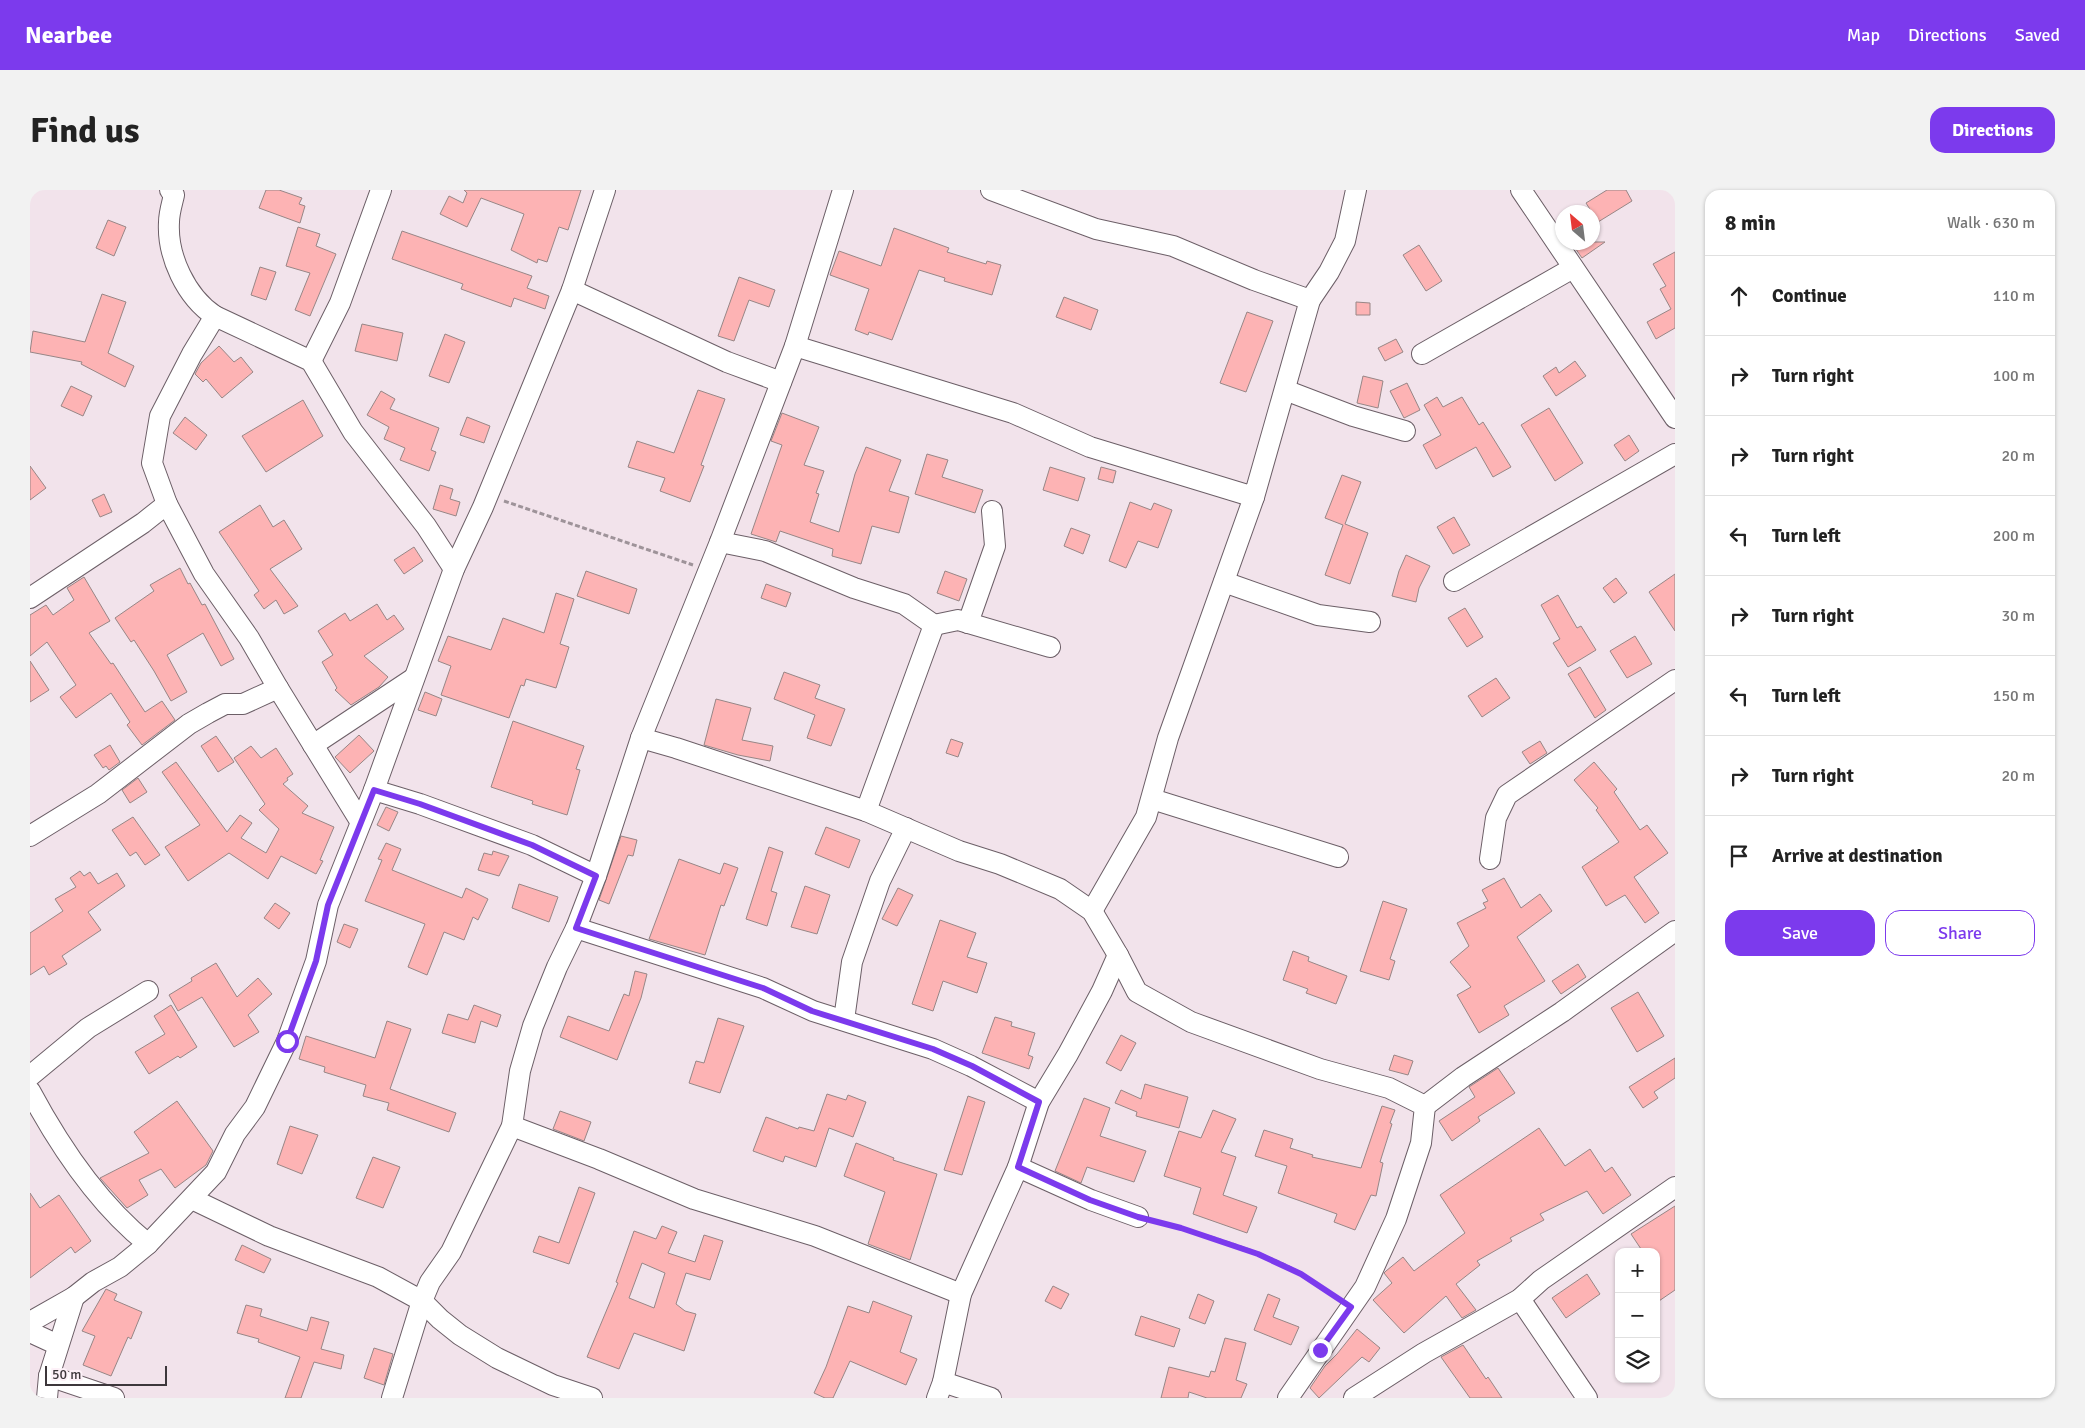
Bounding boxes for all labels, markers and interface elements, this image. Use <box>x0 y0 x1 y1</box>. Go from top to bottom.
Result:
text: Nearbee <box>25 20 112 50</box>
text: Map <box>1847 24 1880 46</box>
text: Directions <box>1908 24 1987 46</box>
text: Saved <box>2015 24 2060 46</box>
button: Directions <box>1930 107 2055 153</box>
text: Find us <box>30 109 140 152</box>
north arrow <box>1555 205 1600 250</box>
text: 8 min <box>1725 210 1776 236</box>
text: Walk · 630 m <box>1947 213 2035 233</box>
icon: ahead <box>1725 282 1753 310</box>
text: Continue <box>1772 284 1847 308</box>
text: 110 m <box>1993 286 2035 306</box>
icon: right <box>1725 362 1753 390</box>
text: Turn right <box>1772 364 1854 388</box>
text: 100 m <box>1993 366 2035 386</box>
icon: right <box>1725 442 1753 470</box>
text: Turn right <box>1772 444 1854 468</box>
text: 20 m <box>2001 446 2035 466</box>
icon: left <box>1725 522 1753 550</box>
text: Turn left <box>1772 524 1841 548</box>
text: 200 m <box>1993 526 2035 546</box>
icon: right <box>1725 602 1753 630</box>
text: Turn right <box>1772 604 1854 628</box>
text: 30 m <box>2001 606 2035 626</box>
icon: left <box>1725 682 1753 710</box>
text: Turn left <box>1772 684 1841 708</box>
text: 150 m <box>1993 686 2035 706</box>
icon: right <box>1725 762 1753 790</box>
text: Turn right <box>1772 764 1854 788</box>
text: 20 m <box>2001 766 2035 786</box>
icon: arrive <box>1725 842 1753 870</box>
text: Arrive at destination <box>1772 844 1943 868</box>
button: Save <box>1725 910 1875 956</box>
button: Share <box>1885 910 2035 956</box>
route start <box>276 1030 299 1053</box>
map controls <box>1615 1248 1660 1383</box>
button: + <box>1615 1248 1660 1293</box>
button: − <box>1615 1293 1660 1338</box>
button: layers <box>1615 1338 1660 1383</box>
route end <box>1309 1339 1332 1362</box>
scale bar <box>45 1363 168 1386</box>
text: 50 m <box>52 1366 81 1383</box>

